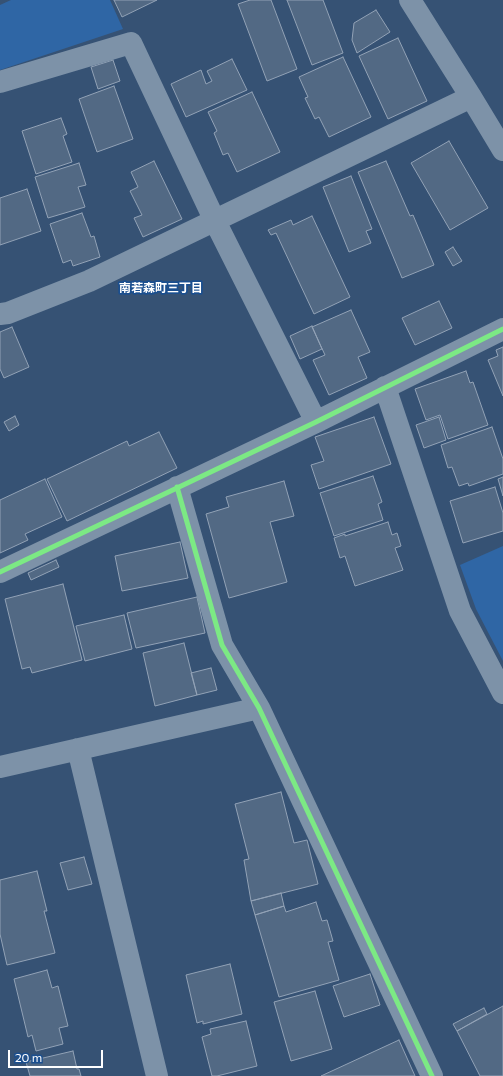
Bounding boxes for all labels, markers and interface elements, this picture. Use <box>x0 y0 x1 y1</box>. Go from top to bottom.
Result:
district label: 南若森町三丁目 <box>119 281 203 295</box>
scale bar <box>10 1042 105 1068</box>
text: 20 m <box>15 1050 42 1064</box>

